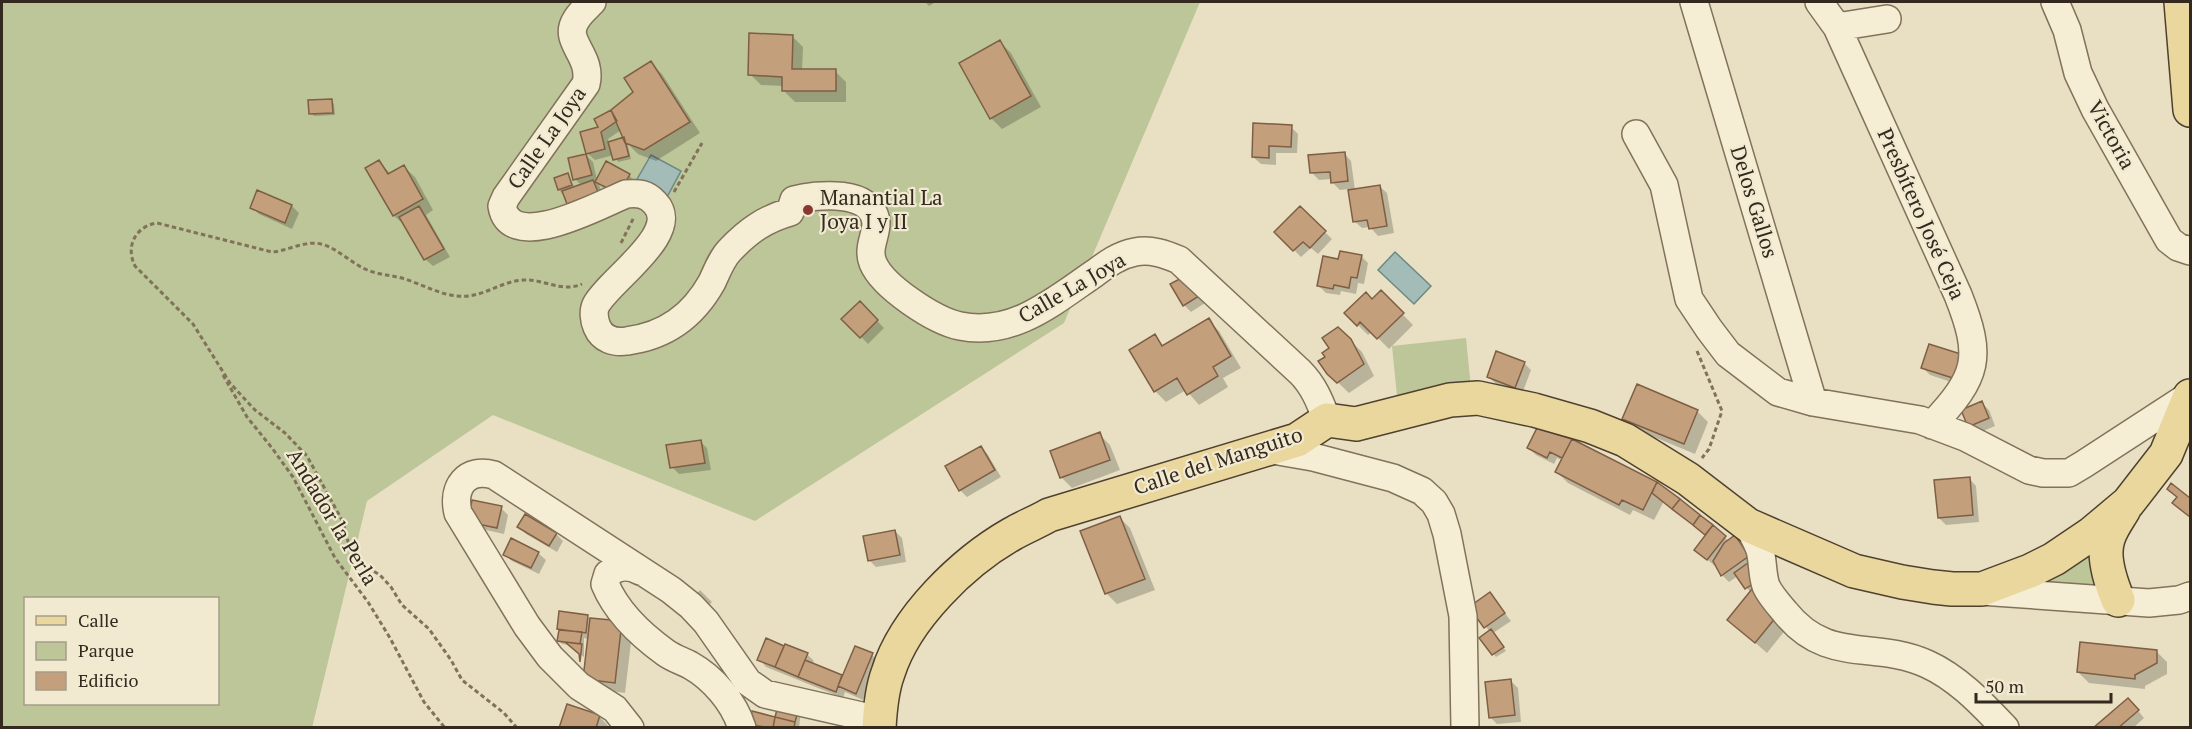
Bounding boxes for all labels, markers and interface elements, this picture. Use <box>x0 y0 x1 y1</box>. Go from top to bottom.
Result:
street label: Calle La Joya <box>501 80 592 194</box>
street label: Victoria <box>2081 95 2142 174</box>
street label: Presbítero José Ceja <box>1872 123 1972 304</box>
street label: Delos Gallos <box>1725 142 1785 261</box>
place label: Manantial La Joya I y II <box>820 183 943 235</box>
marker: Manantial La Joya I y II <box>801 203 815 217</box>
street label: Calle La Joya <box>1013 245 1130 329</box>
street label: Calle del Manguito <box>1130 420 1306 501</box>
street label: Andador la Perla <box>281 443 385 590</box>
legend <box>24 597 219 705</box>
text: Calle <box>78 608 119 632</box>
text: Parque <box>78 638 134 662</box>
scale bar <box>1976 666 2111 704</box>
text: Edificio <box>78 668 138 692</box>
text: 50 m <box>1985 674 2025 698</box>

